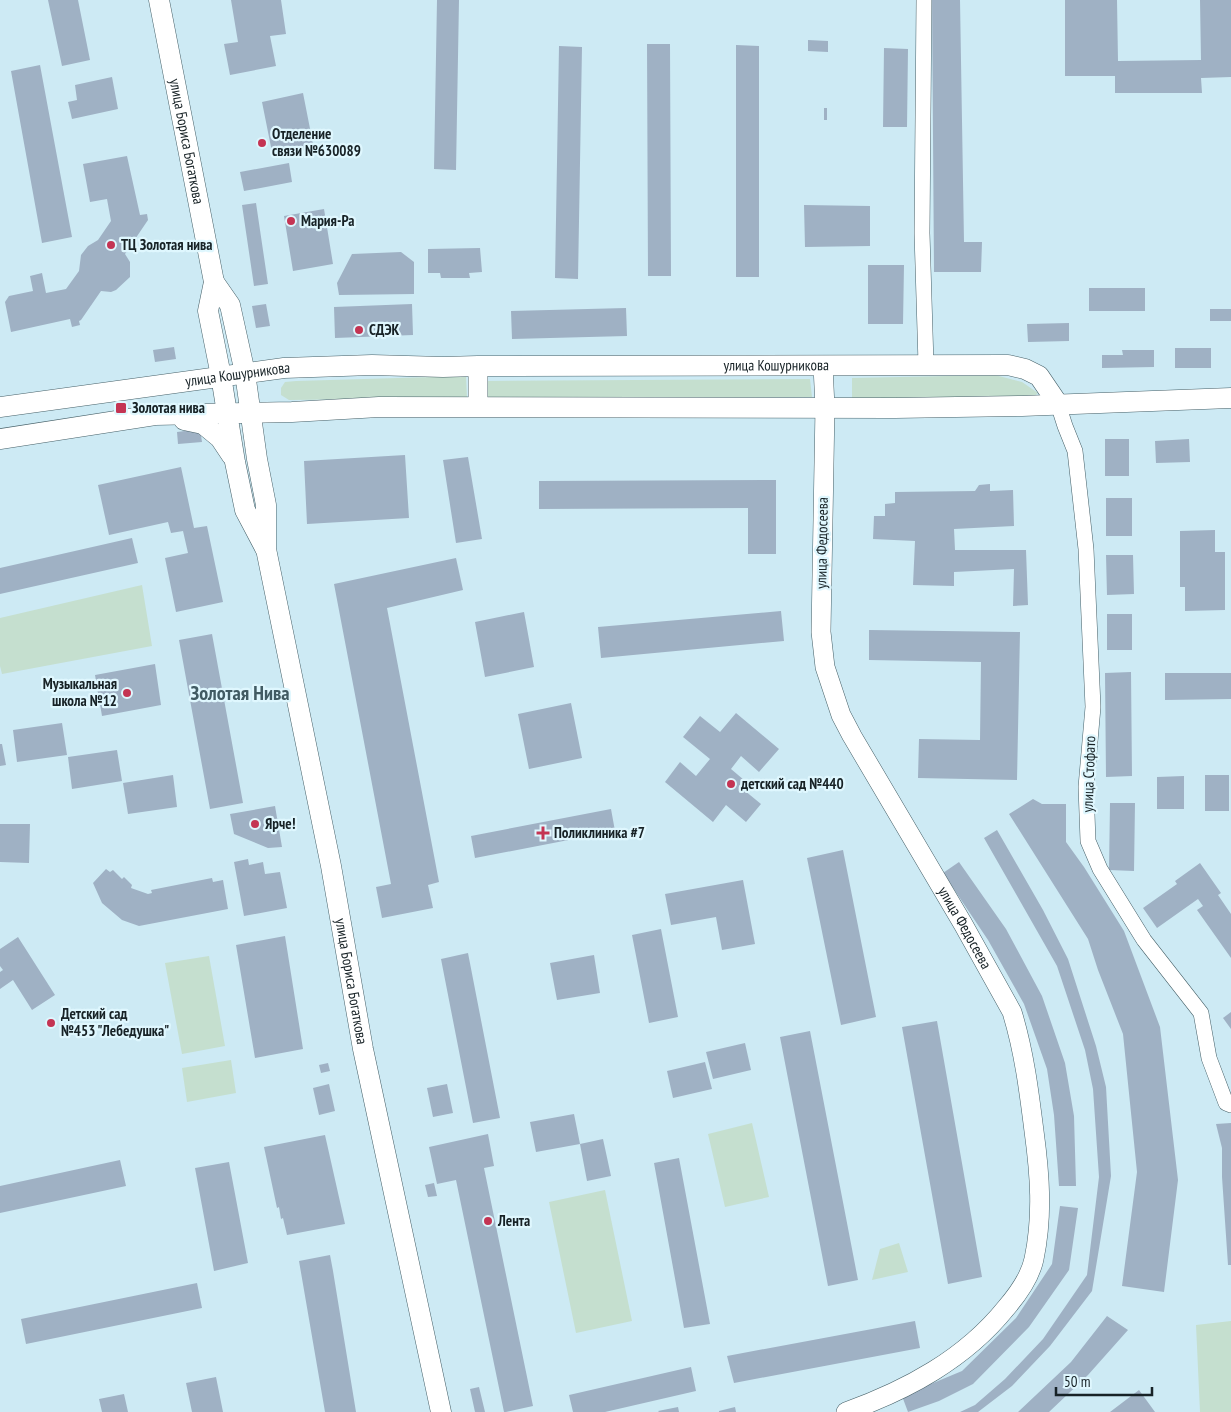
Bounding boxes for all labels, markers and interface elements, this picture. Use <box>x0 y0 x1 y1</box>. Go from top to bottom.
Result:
street label: улица Бориса Богаткова <box>166 77 209 206</box>
place label: Отделение связи №630089 <box>272 124 361 160</box>
marker: Отделение связи №630089 <box>256 137 268 149</box>
place label: Мария-Ра <box>301 211 355 230</box>
marker: Мария-Ра <box>285 215 297 227</box>
place label: ТЦ Золотая нива <box>121 235 213 254</box>
marker: ТЦ Золотая нива <box>105 239 117 251</box>
place label: СДЭК <box>369 320 400 339</box>
marker: СДЭК <box>353 324 365 336</box>
street label: улица Кошурникова <box>723 355 829 375</box>
street label: улица Кошурникова <box>184 358 290 390</box>
place label: Золотая нива <box>132 398 205 417</box>
marker: Золотая нива <box>114 401 128 415</box>
street label: улица Федосеева <box>811 497 832 589</box>
place label: Музыкальная школа №12 <box>43 674 117 710</box>
district label: Золотая Нива <box>190 680 290 706</box>
marker: Музыкальная школа №12 <box>121 687 133 699</box>
street label: улица Стофато <box>1078 735 1099 813</box>
place label: детский сад №440 <box>740 774 844 793</box>
marker: детский сад №440 <box>725 778 737 790</box>
place label: Ярче! <box>265 814 296 833</box>
marker: Ярче! <box>249 818 261 830</box>
place label: Поликлиника #7 <box>554 823 645 842</box>
marker: Поликлиника #7 <box>536 826 550 840</box>
street label: улица Федосеева <box>934 883 996 972</box>
street label: улица Бориса Богаткова <box>331 917 372 1046</box>
place label: Детский сад №453 "Лебедушка" <box>61 1004 169 1040</box>
marker: Детский сад №453 "Лебедушка" <box>45 1017 57 1029</box>
place label: Лента <box>497 1211 530 1230</box>
marker: Лента <box>482 1215 494 1227</box>
scale bar <box>1056 1364 1152 1396</box>
text: 50 m <box>1064 1372 1090 1391</box>

